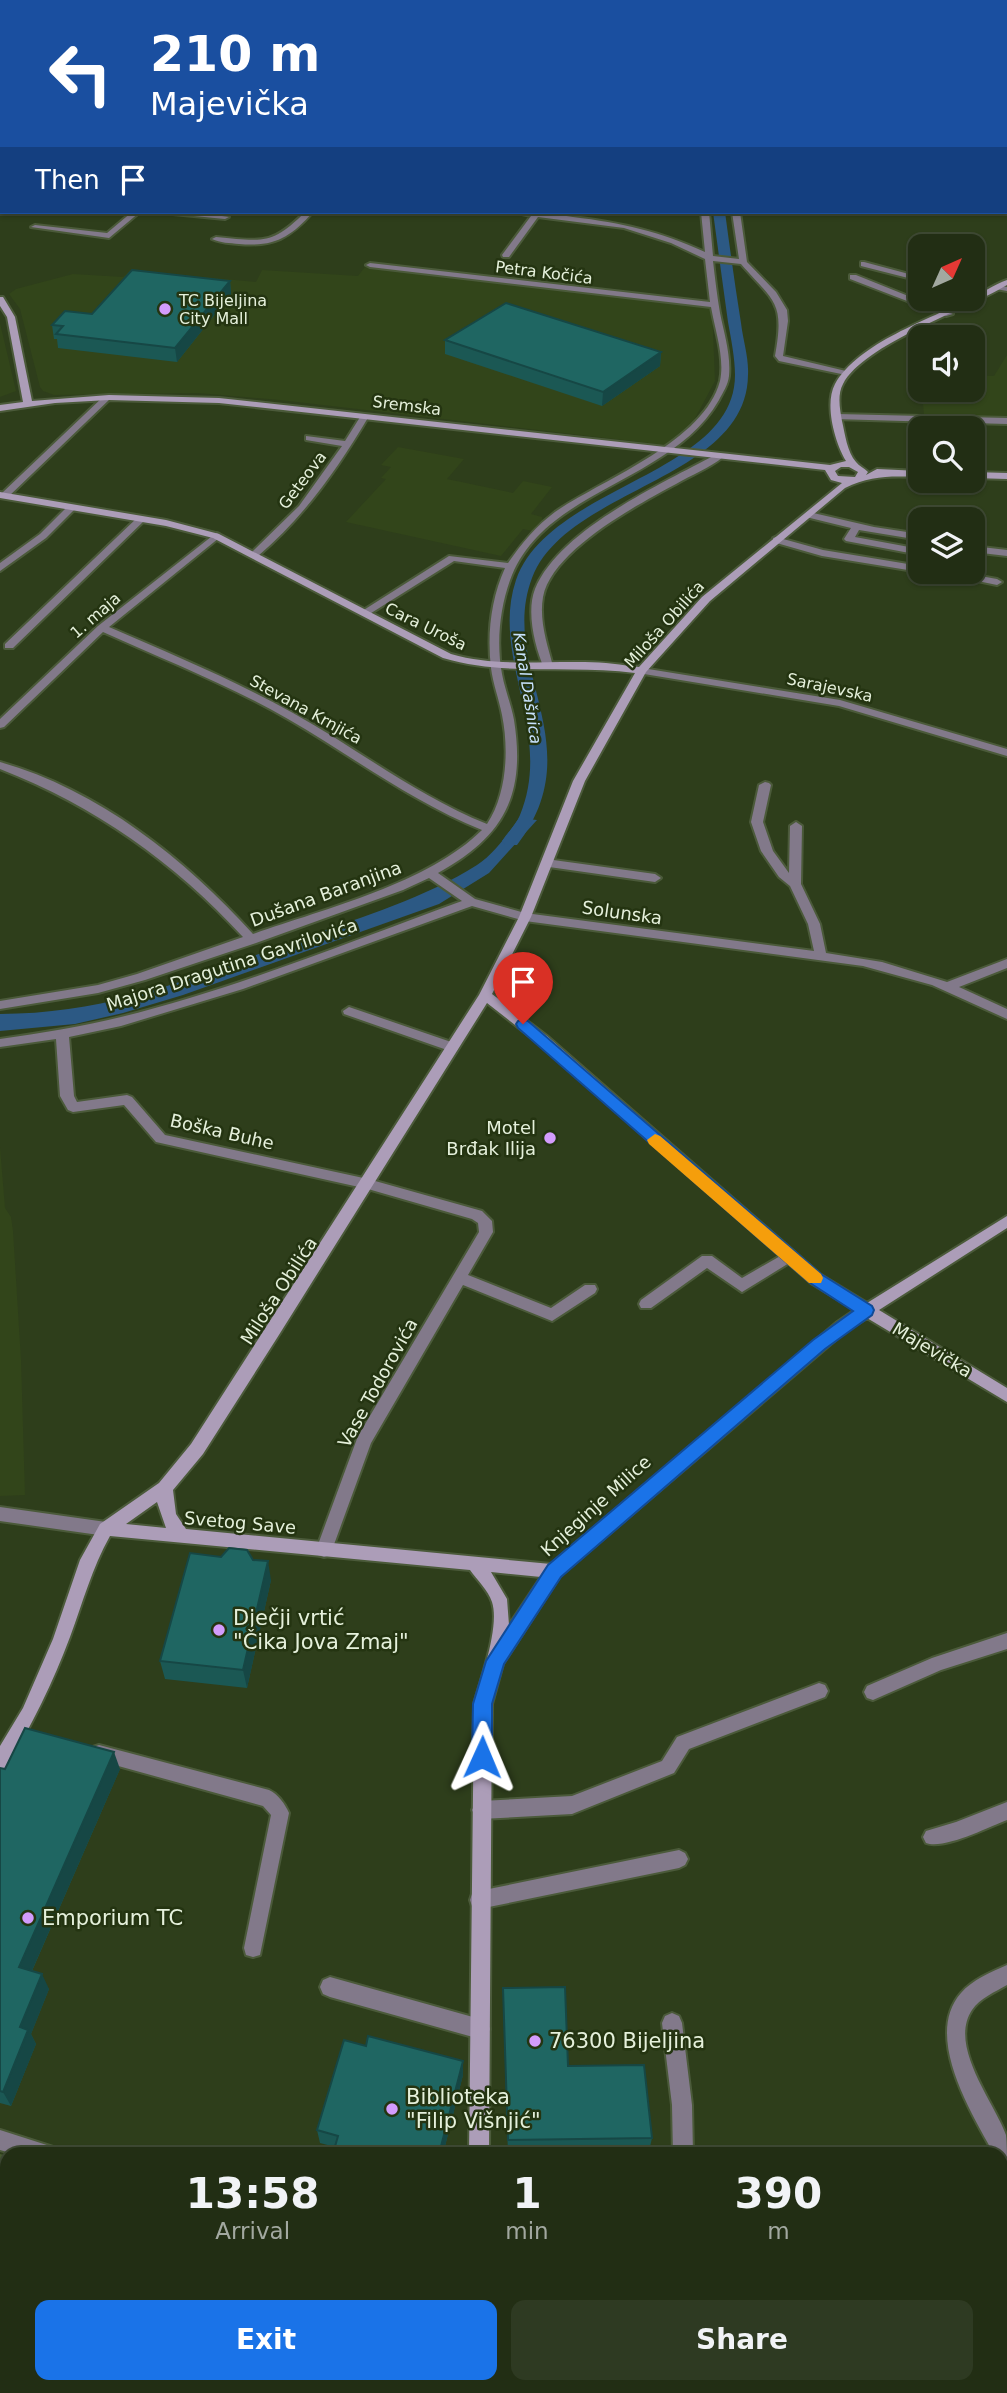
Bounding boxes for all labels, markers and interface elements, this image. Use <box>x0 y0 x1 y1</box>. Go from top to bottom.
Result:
text: 210 m <box>150 26 320 83</box>
icon: left <box>35 28 126 119</box>
text: Majevička <box>150 85 309 123</box>
icon: arrive <box>114 161 152 199</box>
text: Then <box>35 165 100 195</box>
north arrow <box>908 234 985 312</box>
map controls <box>908 234 985 584</box>
street label: Petra Kočića <box>494 257 594 288</box>
place label: TC Bijeljina City Mall <box>178 291 267 328</box>
marker: TC Bijeljina City Mall <box>157 301 173 317</box>
button: sound <box>908 325 985 402</box>
street label: Sremska <box>372 392 442 419</box>
button: search <box>908 416 985 493</box>
street label: Geteova <box>275 448 330 513</box>
button: layers <box>908 507 985 584</box>
street label: Miloša Obilića <box>620 577 708 672</box>
street label: 1. maja <box>66 589 124 642</box>
street label: Cara Uroša <box>382 599 470 654</box>
water label: Kanal Dašnica <box>509 631 546 745</box>
street label: Sarajevska <box>785 669 875 706</box>
street label: Stevana Krnjića <box>246 671 365 748</box>
street label: Dušana Baranjina <box>247 856 404 931</box>
street label: Solunska <box>581 896 664 929</box>
street label: Majora Dragutina Gavrilovića <box>104 914 360 1015</box>
pin <box>493 952 553 1024</box>
icon: arrive <box>504 963 542 1001</box>
street label: Boška Buhe <box>168 1109 276 1154</box>
place label: Motel Brđak Ilija <box>446 1117 536 1159</box>
marker: Motel Brđak Ilija <box>542 1130 558 1146</box>
street label: Miloša Obilića <box>236 1233 321 1349</box>
street label: Vase Todorovića <box>333 1315 422 1451</box>
street label: Majevička <box>889 1318 976 1382</box>
street label: Knjeginje Milice <box>536 1451 655 1560</box>
street label: Svetog Save <box>183 1507 297 1538</box>
place label: Dječji vrtić "Čika Jova Zmaj" <box>233 1606 409 1654</box>
marker: Dječji vrtić "Čika Jova Zmaj" <box>211 1622 227 1638</box>
position arrow <box>445 1720 519 1794</box>
place label: Emporium TC <box>42 1906 183 1930</box>
marker: Emporium TC <box>20 1910 36 1926</box>
place label: 76300 Bijeljina <box>549 2029 705 2053</box>
marker: 76300 Bijeljina <box>527 2033 543 2049</box>
place label: Biblioteka "Filip Višnjić" <box>406 2085 541 2133</box>
marker: Biblioteka "Filip Višnjić" <box>384 2101 400 2117</box>
text: 13:58 <box>186 2169 320 2218</box>
text: 1 <box>512 2169 542 2218</box>
text: 390 <box>735 2169 822 2218</box>
text: Arrival <box>215 2218 290 2244</box>
text: min <box>505 2218 549 2244</box>
text: m <box>767 2218 790 2244</box>
button: Exit <box>35 2300 497 2380</box>
button: Share <box>511 2300 973 2380</box>

